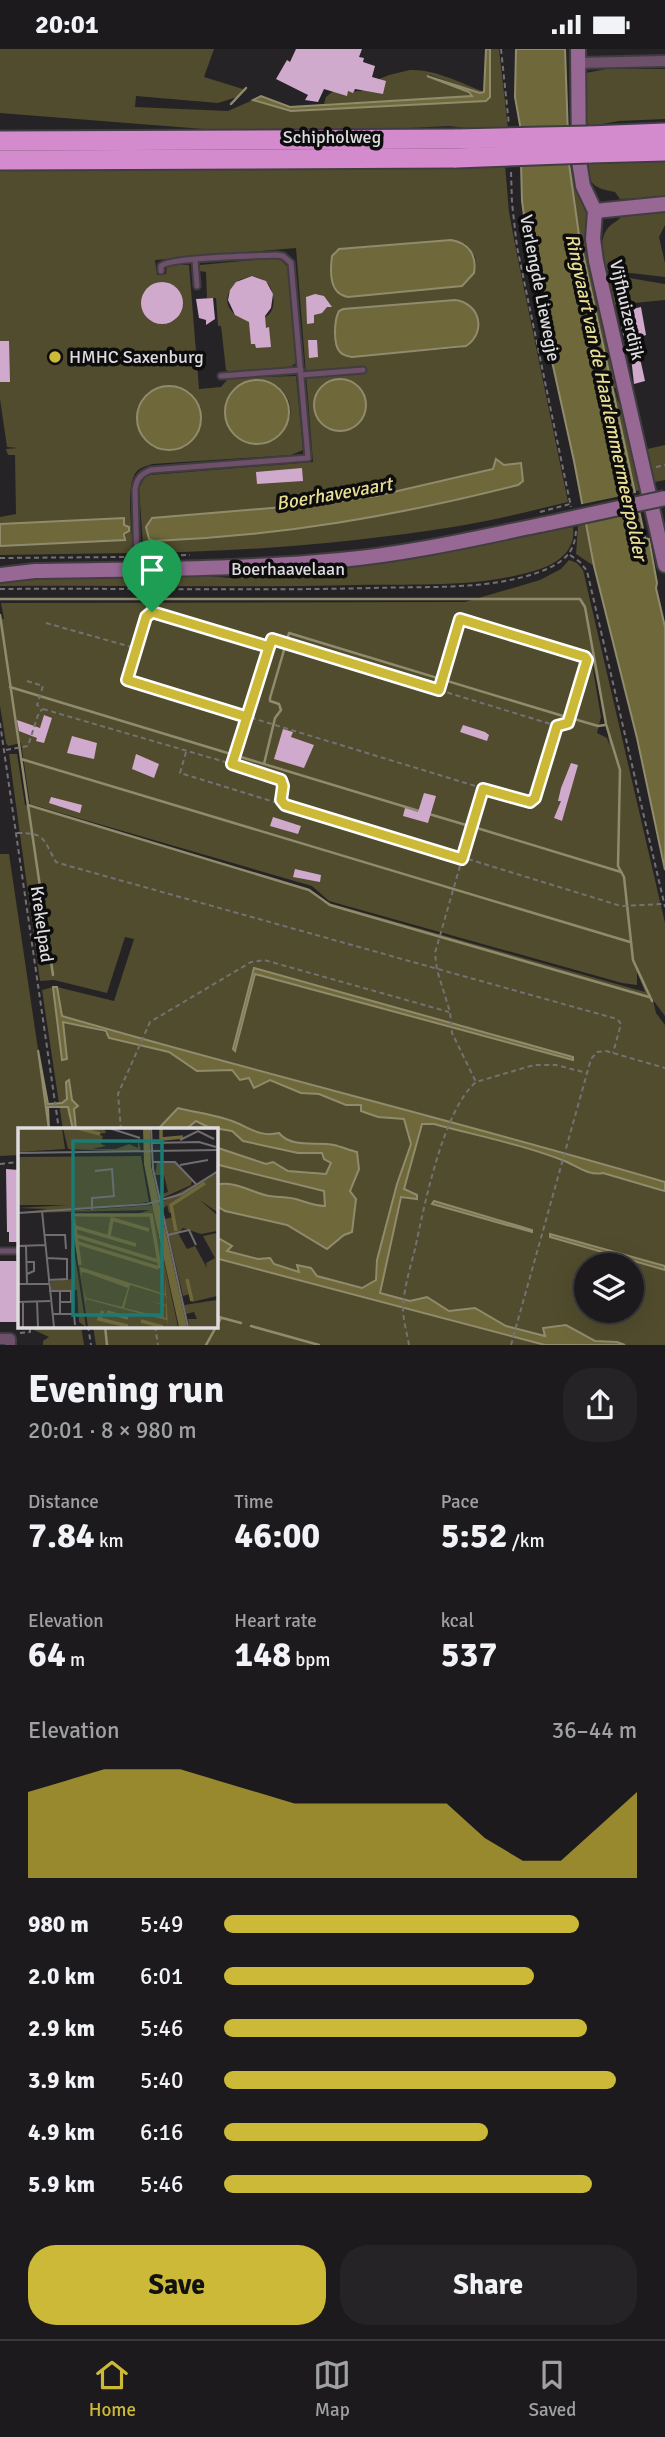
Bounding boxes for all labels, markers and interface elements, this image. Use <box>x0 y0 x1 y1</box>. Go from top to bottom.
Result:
text: 20:01 <box>35 9 99 41</box>
street label: Schipholweg <box>283 126 381 148</box>
street label: Verlengde Liewegje <box>515 213 565 363</box>
water label: Ringvaart van de Haarlemmermeerpolder <box>560 231 653 566</box>
street label: Vijfhuizerdijk <box>605 258 649 362</box>
place label: HMHC Saxenburg <box>69 346 204 368</box>
marker: HMHC Saxenburg <box>47 349 63 365</box>
water label: Boerhavevaart <box>274 472 396 516</box>
pin <box>122 540 182 612</box>
icon: arrive <box>133 551 171 589</box>
street label: Boerhaavelaan <box>231 558 345 580</box>
street label: Krekelpad <box>26 884 58 964</box>
inset map <box>18 1128 217 1328</box>
map controls <box>574 1253 644 1323</box>
button: layers <box>574 1253 644 1323</box>
text: Evening run <box>28 1366 224 1413</box>
button: share <box>563 1368 637 1442</box>
text: 20:01 · 8 × 980 m <box>28 1416 197 1445</box>
text: Distance <box>28 1490 99 1514</box>
text: Time <box>234 1490 273 1514</box>
text: Pace <box>441 1490 479 1514</box>
text: 7.84 <box>28 1514 95 1557</box>
text: 46:00 <box>234 1514 320 1557</box>
text: 5:52 <box>441 1514 508 1557</box>
text: km <box>95 1529 124 1553</box>
text: /km <box>508 1529 545 1553</box>
text: Elevation <box>28 1609 104 1633</box>
text: Heart rate <box>234 1609 317 1633</box>
text: kcal <box>441 1609 474 1633</box>
text: 64 <box>28 1633 66 1676</box>
text: 148 <box>234 1633 291 1676</box>
text: 537 <box>441 1633 497 1676</box>
text: m <box>66 1648 85 1672</box>
text: bpm <box>291 1648 330 1672</box>
text: Elevation <box>28 1716 120 1745</box>
text: 36–44 m <box>552 1716 637 1745</box>
text: 980 m <box>28 1910 89 1939</box>
text: 5:49 <box>140 1910 183 1939</box>
text: 2.0 km <box>28 1962 95 1991</box>
text: 6:01 <box>140 1962 183 1991</box>
text: 2.9 km <box>28 2014 95 2043</box>
text: 5:46 <box>140 2014 183 2043</box>
text: 3.9 km <box>28 2066 95 2095</box>
text: 5:40 <box>140 2066 183 2095</box>
text: 4.9 km <box>28 2118 95 2147</box>
text: 6:16 <box>140 2118 183 2147</box>
text: 5.9 km <box>28 2170 95 2199</box>
text: 5:46 <box>140 2170 183 2199</box>
button: Save <box>28 2245 326 2325</box>
button: Share <box>340 2245 637 2325</box>
tab: Home <box>89 2356 136 2422</box>
tab: Map <box>313 2356 351 2422</box>
tab: Saved <box>528 2356 576 2422</box>

